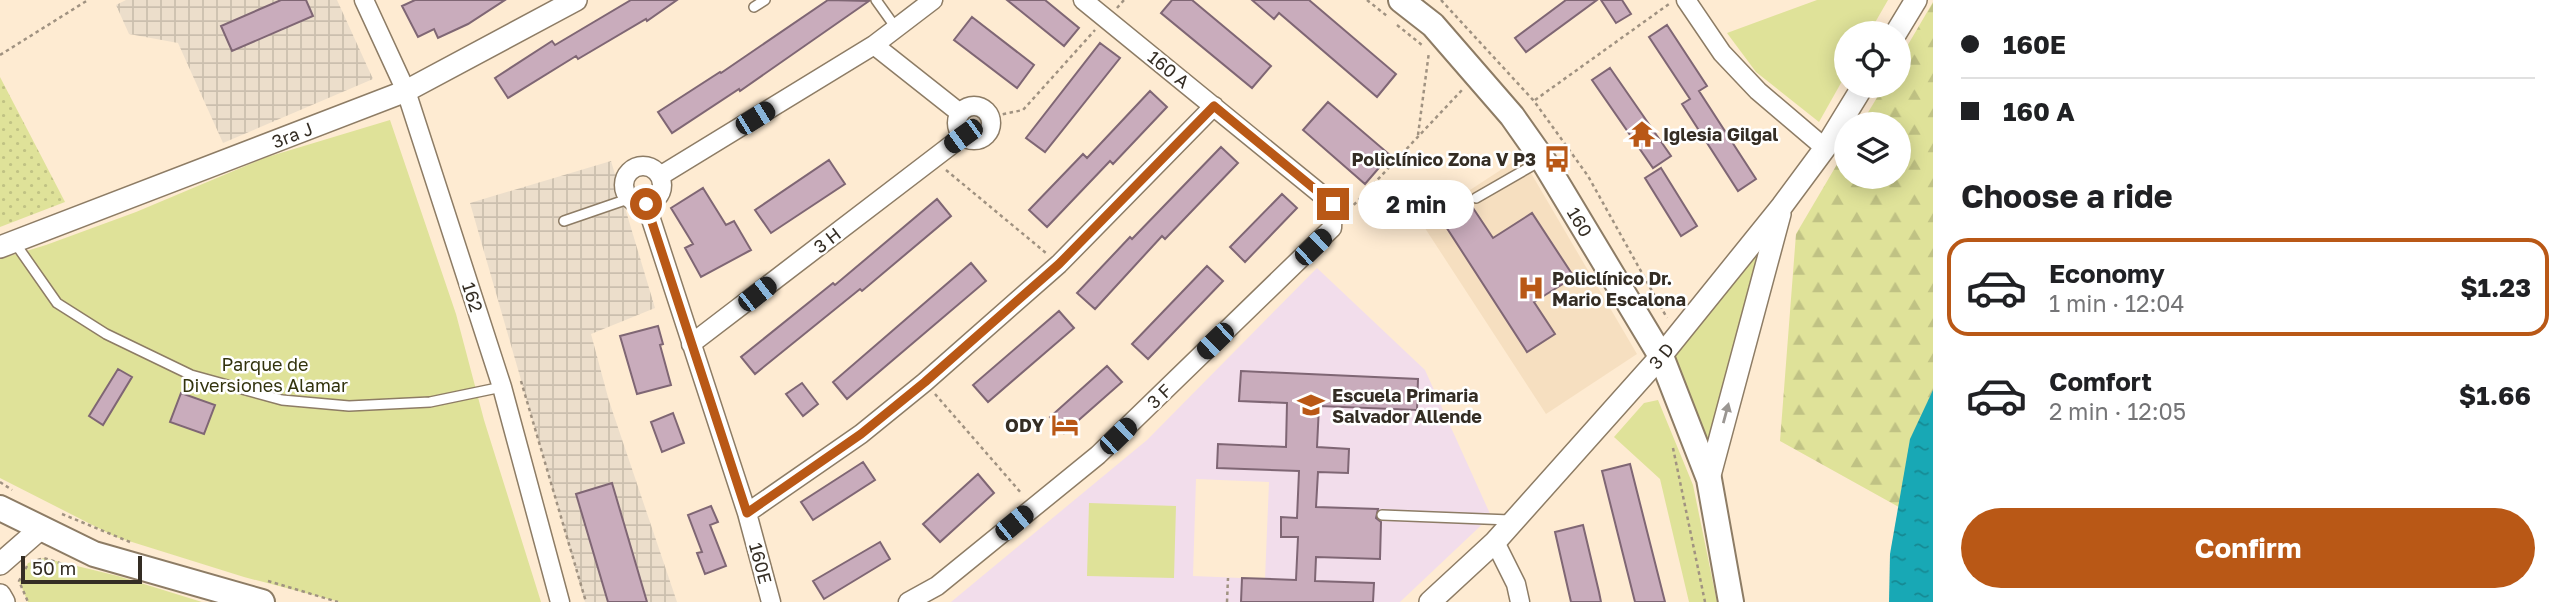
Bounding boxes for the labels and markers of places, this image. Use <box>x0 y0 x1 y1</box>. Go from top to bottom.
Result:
temple icon: Iglesia Gilgal <box>1627 119 1657 149</box>
place label: Iglesia Gilgal <box>1663 123 1778 145</box>
bus stop icon: Policlínico Zona V P3 <box>1542 144 1572 174</box>
place label: Policlínico Zona V P3 <box>1351 148 1536 170</box>
place label: Policlínico Dr. Mario Escalona <box>1552 267 1686 310</box>
hospital icon: Policlínico Dr. Mario Escalona <box>1516 273 1546 303</box>
place label: Escuela Primaria Salvador Allende <box>1332 384 1482 427</box>
school or university icon: Escuela Primaria Salvador Allende <box>1296 390 1326 420</box>
hotel icon: ODY <box>1050 410 1080 440</box>
place label: ODY <box>1005 414 1044 436</box>

